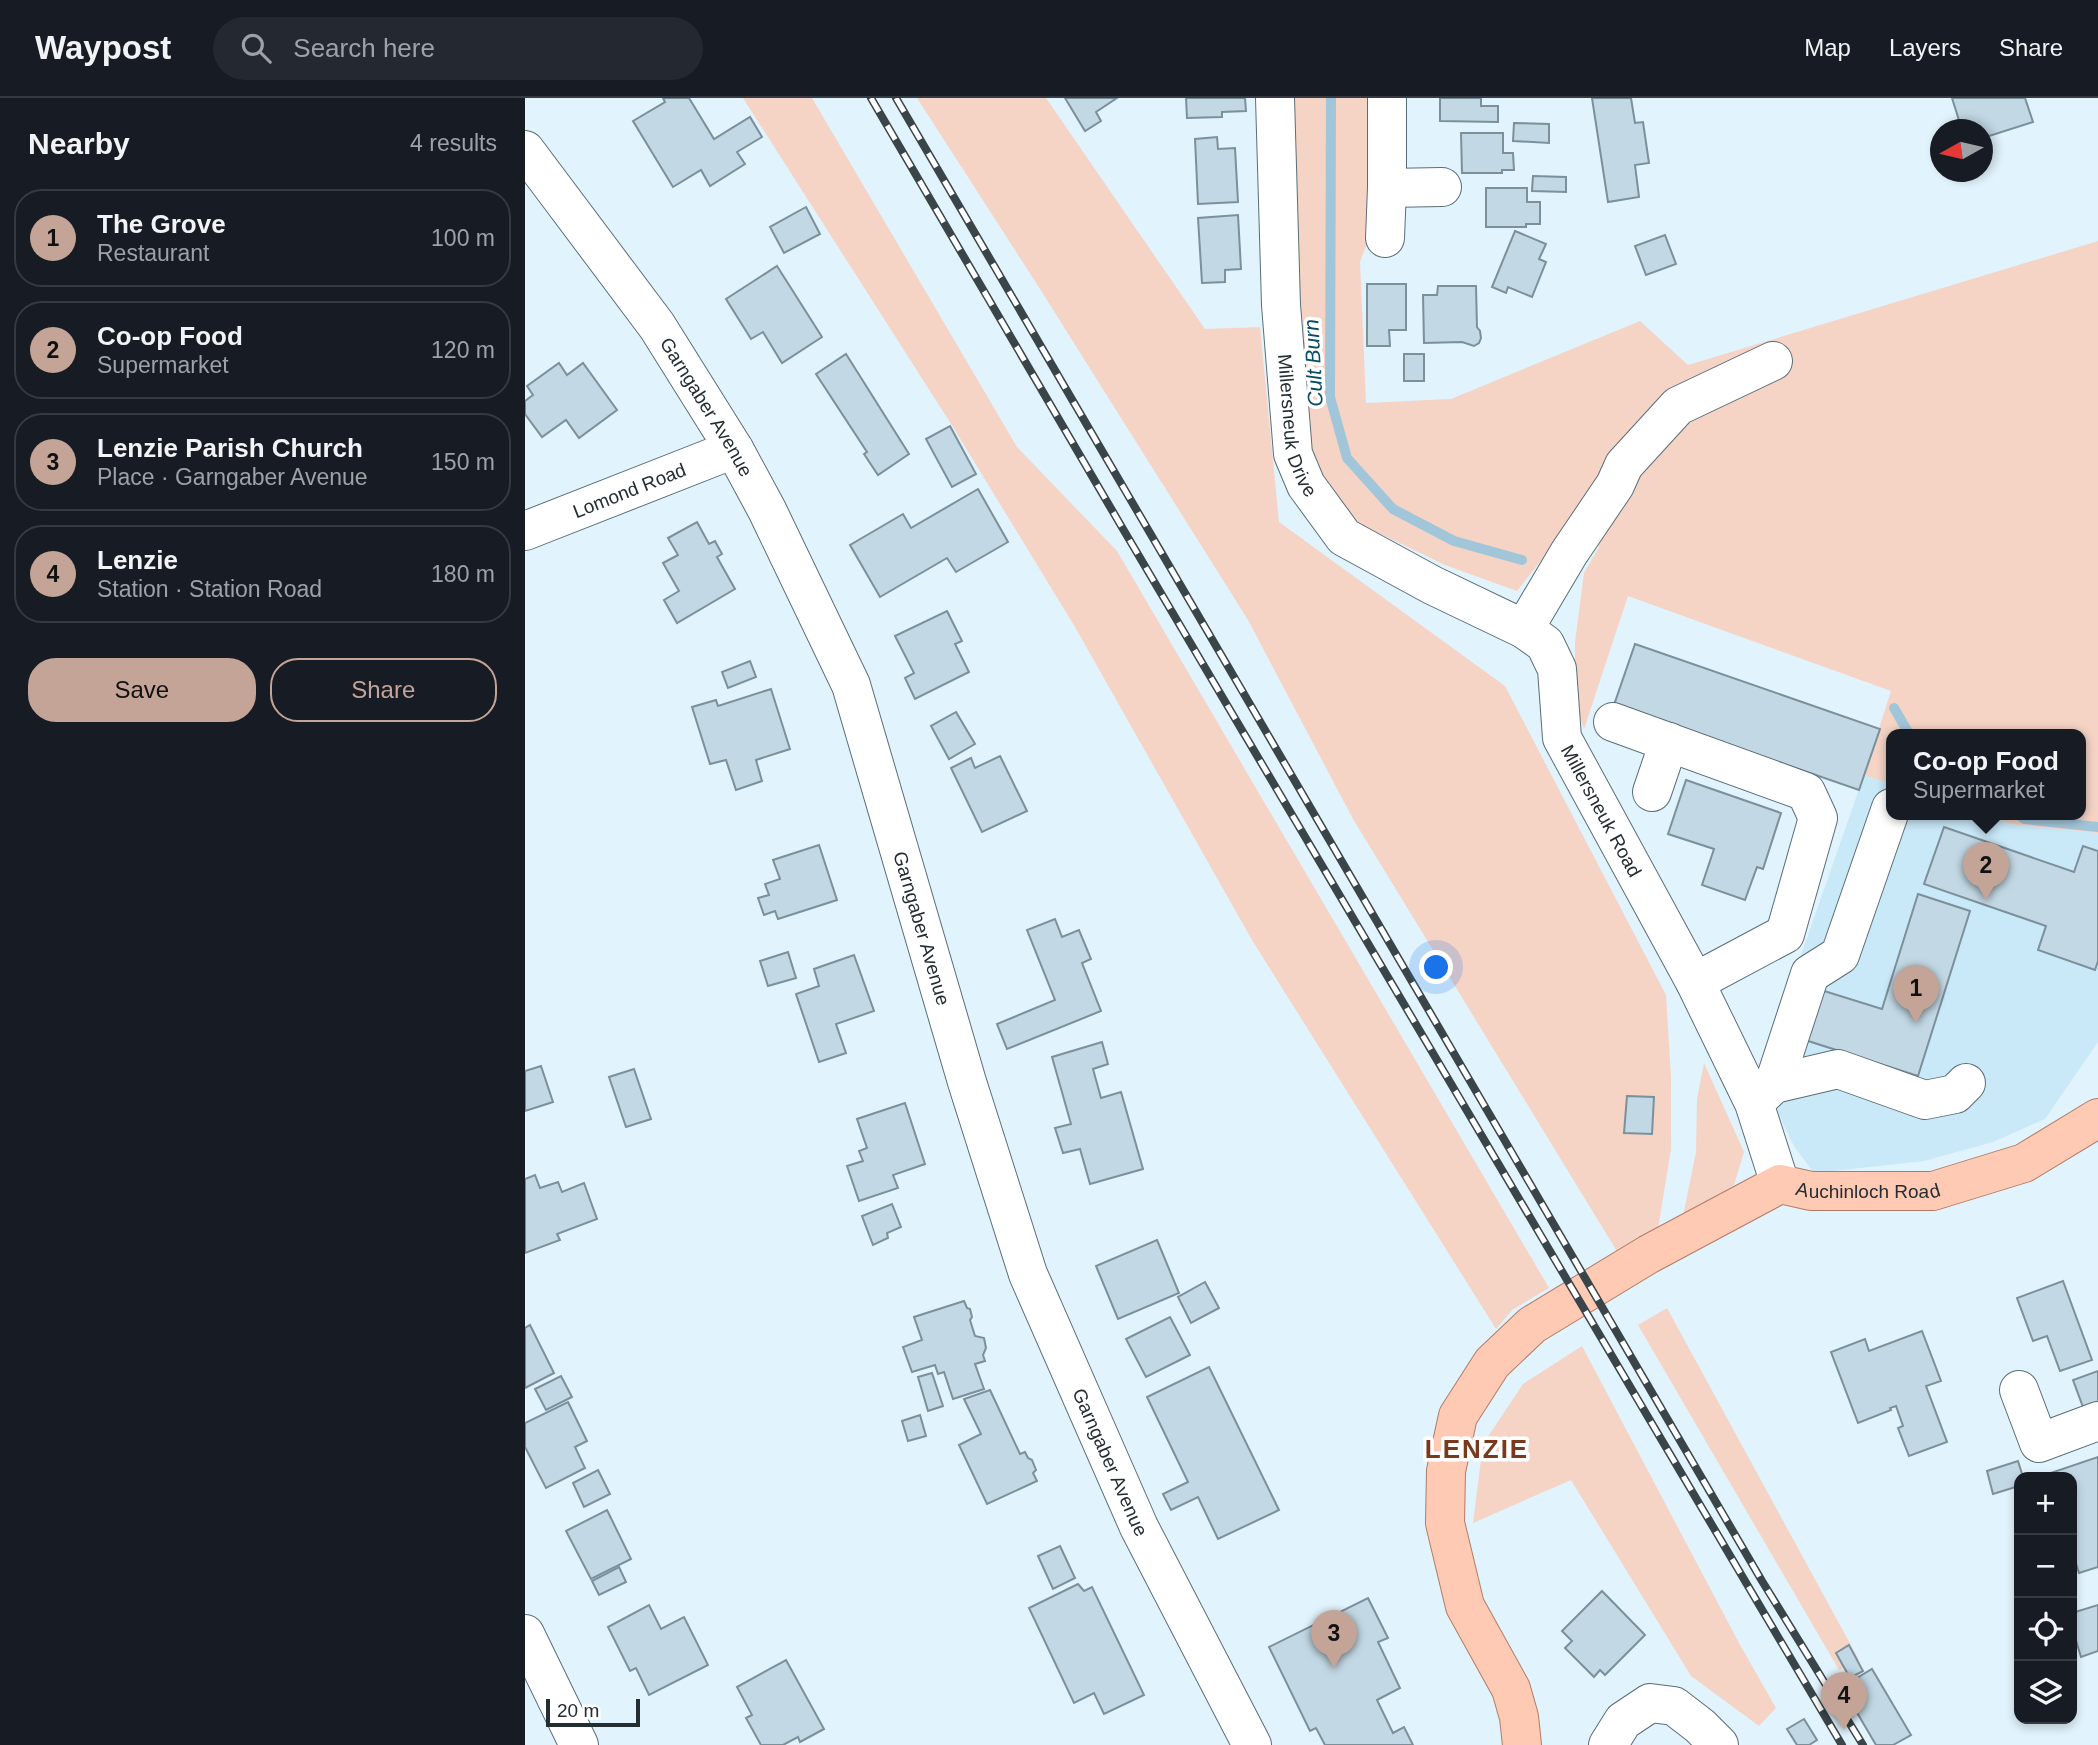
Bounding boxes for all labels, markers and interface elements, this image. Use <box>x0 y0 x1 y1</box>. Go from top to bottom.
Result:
search box <box>213 17 703 80</box>
text: Waypost <box>35 29 171 66</box>
icon: search <box>237 29 275 67</box>
text: Search here <box>293 33 435 63</box>
text: Map <box>1804 34 1851 61</box>
text: Layers <box>1889 34 1961 61</box>
text: Share <box>1999 34 2063 61</box>
north arrow <box>1930 119 1993 182</box>
text: Nearby <box>28 127 130 160</box>
text: 4 results <box>410 130 497 156</box>
text: The Grove <box>97 209 226 239</box>
text: 1 <box>47 225 59 251</box>
text: 100 m <box>431 225 495 251</box>
text: Restaurant <box>97 240 210 266</box>
water label: Cult Burn <box>1299 319 1327 407</box>
text: Co-op Food <box>97 321 243 351</box>
street label: Garngaber Avenue <box>656 333 757 480</box>
text: 2 <box>47 337 59 363</box>
text: 120 m <box>431 337 495 363</box>
text: Supermarket <box>97 352 229 378</box>
street label: Millersneuk Drive <box>1274 353 1321 501</box>
text: Lenzie Parish Church <box>97 433 363 463</box>
text: 3 <box>47 449 59 475</box>
text: 150 m <box>431 449 495 475</box>
street label: Lomond Road <box>570 459 689 522</box>
text: Place · Garngaber Avenue <box>97 464 368 490</box>
text: Lenzie <box>97 545 178 575</box>
text: 4 <box>47 561 59 587</box>
text: 180 m <box>431 561 495 587</box>
text: Station · Station Road <box>97 576 322 602</box>
button: Save <box>28 658 256 722</box>
button: Share <box>270 658 497 722</box>
popup <box>1886 729 2086 820</box>
street label: Millersneuk Road <box>1557 741 1646 880</box>
text: Co-op Food <box>1913 746 2059 776</box>
text: Supermarket <box>1913 777 2045 803</box>
pin: 2 <box>1963 842 2009 900</box>
street label: Garngaber Avenue <box>890 849 954 1008</box>
your location <box>1419 950 1453 984</box>
pin: 1 <box>1893 965 1939 1023</box>
street label: Auchinloch Road <box>1794 1177 1943 1202</box>
street label: Garngaber Avenue <box>1069 1385 1152 1540</box>
district label: LENZIE <box>1425 1434 1529 1464</box>
map controls <box>2014 1472 2077 1724</box>
button: + <box>2014 1472 2077 1535</box>
button: − <box>2014 1535 2077 1598</box>
button: locate <box>2014 1598 2077 1661</box>
pin: 3 <box>1311 1610 1357 1668</box>
button: layers <box>2014 1661 2077 1724</box>
pin: 4 <box>1821 1672 1867 1730</box>
scale bar <box>546 1696 641 1728</box>
text: 20 m <box>557 1700 599 1721</box>

